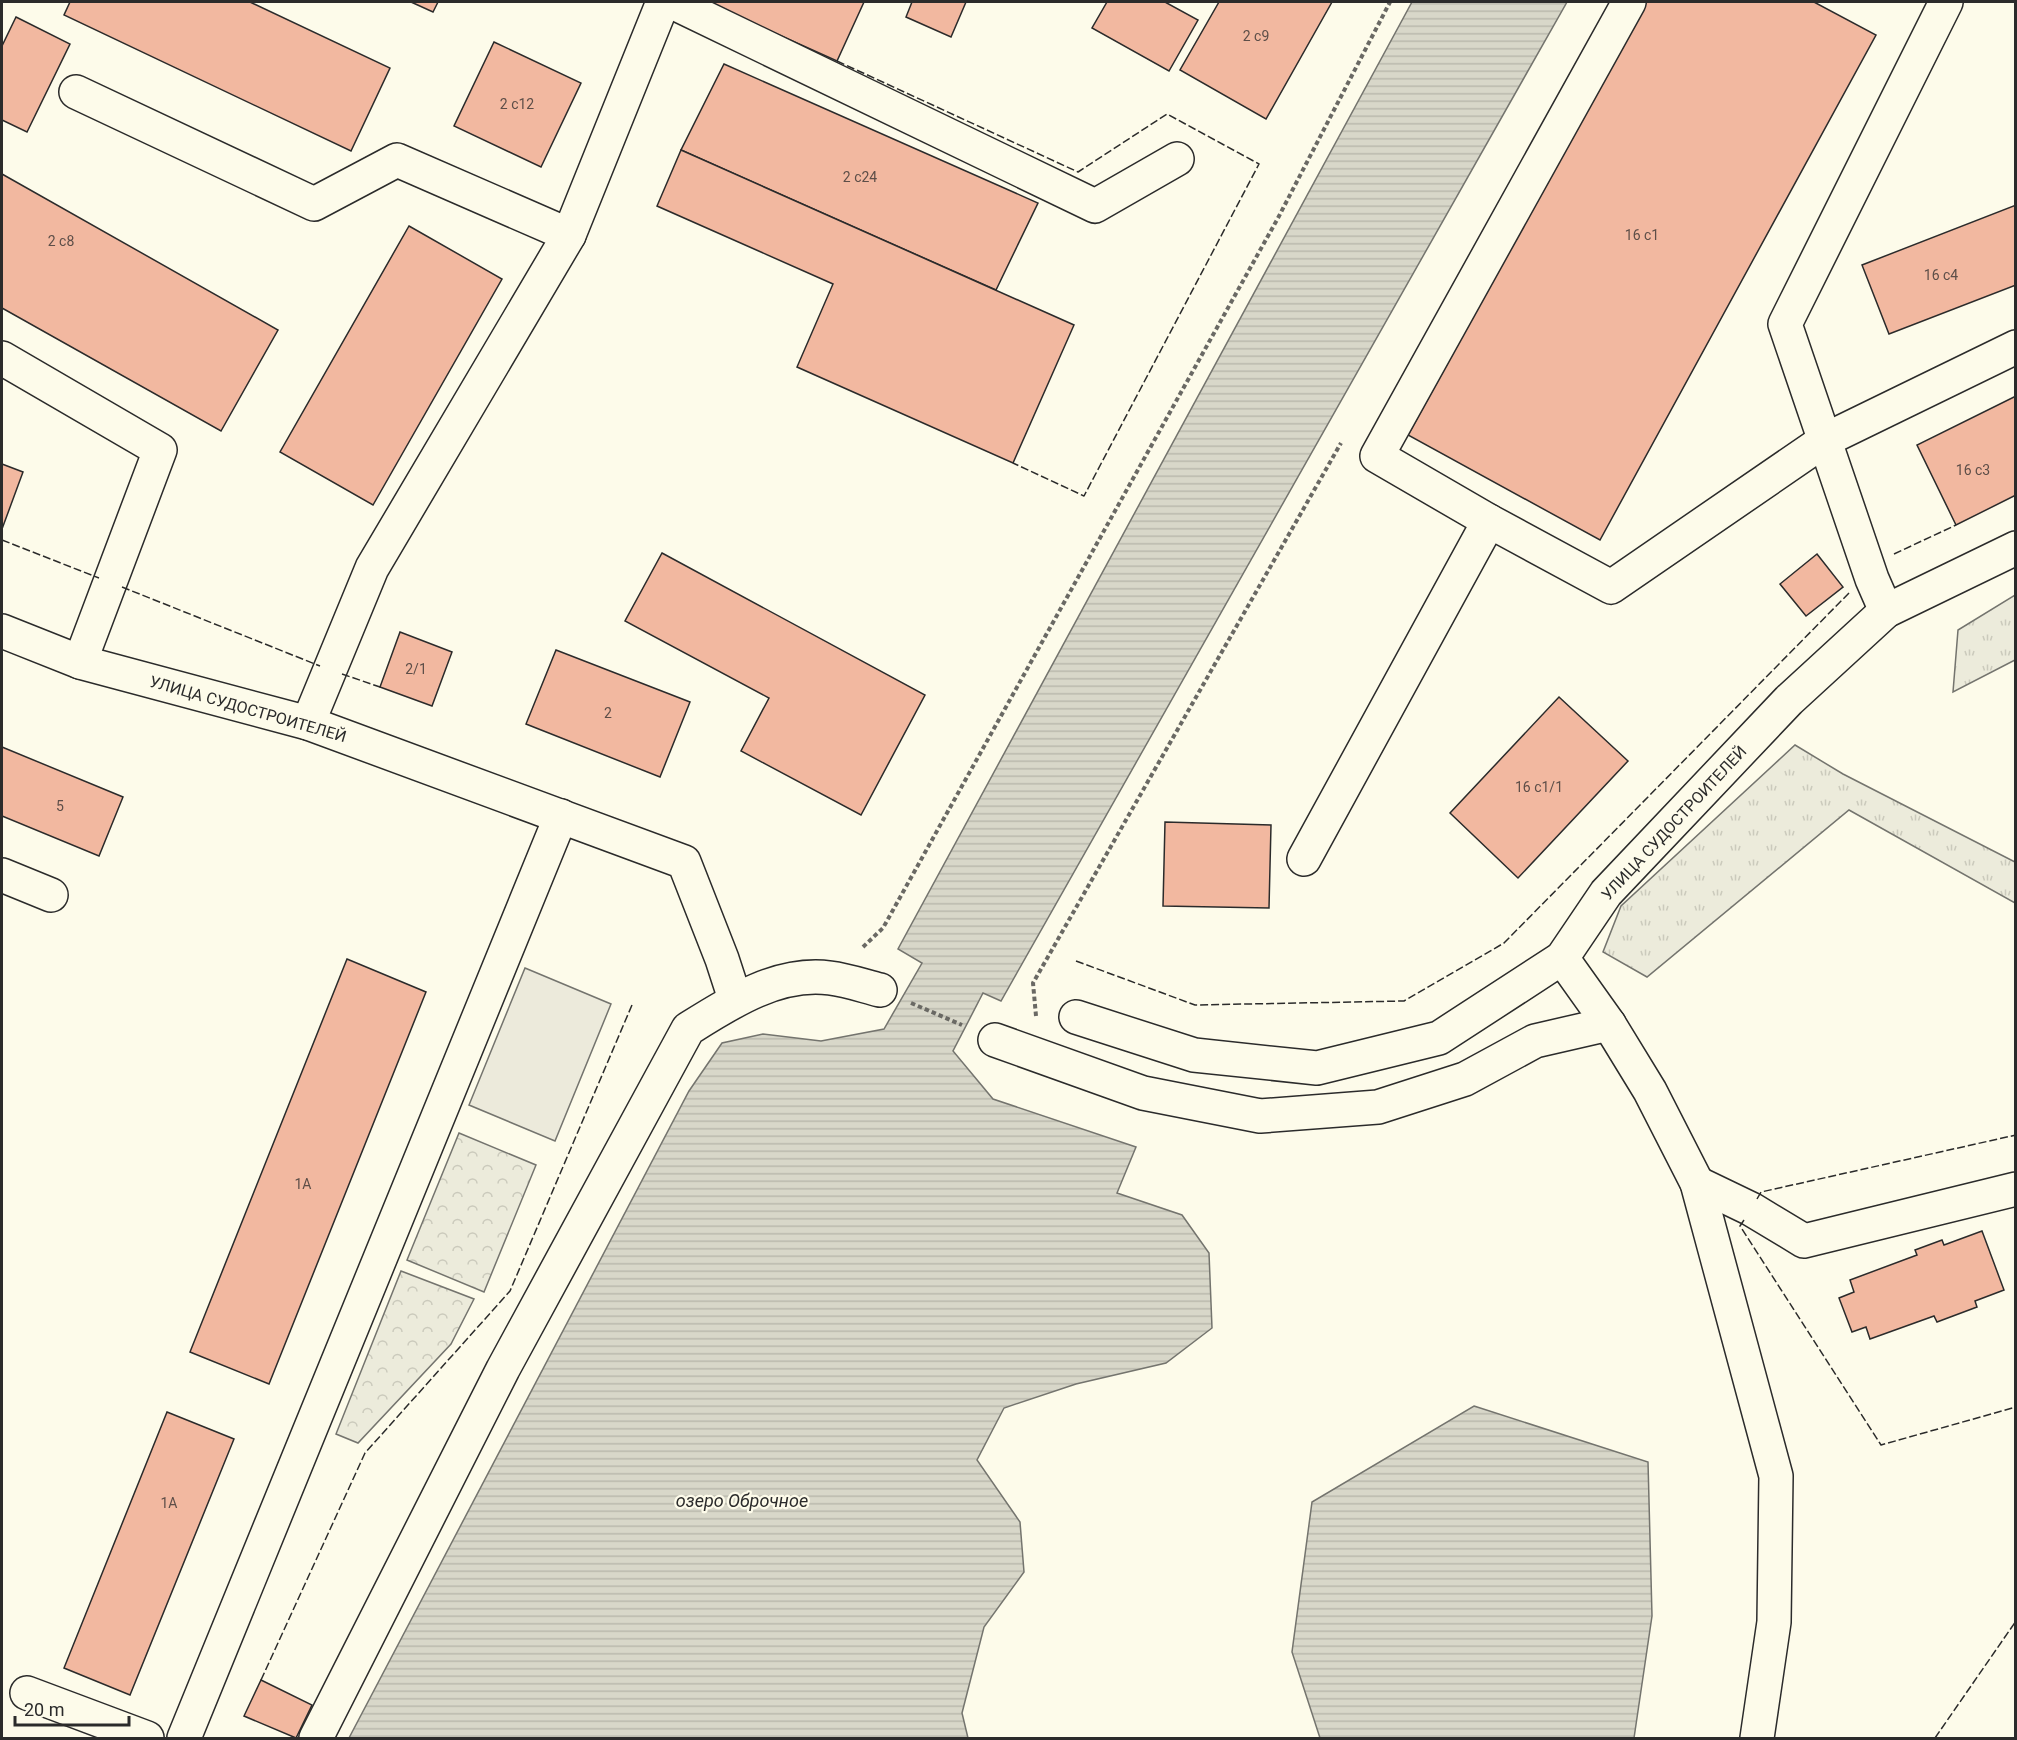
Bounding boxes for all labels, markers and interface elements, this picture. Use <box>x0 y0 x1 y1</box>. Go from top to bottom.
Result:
house number: 2 с9 <box>1243 28 1269 44</box>
house number: 2 с12 <box>500 96 534 112</box>
house number: 2 с24 <box>843 169 877 185</box>
house number: 16 с1 <box>1625 227 1659 243</box>
house number: 2 с8 <box>48 233 74 249</box>
house number: 16 с4 <box>1924 267 1958 283</box>
house number: 16 с3 <box>1956 462 1990 478</box>
house number: 2/1 <box>405 661 427 677</box>
street label: УЛИЦА СУДОСТРОИТЕЛЕЙ <box>147 672 349 746</box>
house number: 2 <box>604 705 612 721</box>
street label: УЛИЦА СУДОСТРОИТЕЛЕЙ <box>1598 742 1750 904</box>
house number: 16 с1/1 <box>1515 779 1563 795</box>
house number: 5 <box>56 798 64 814</box>
house number: 1А <box>294 1176 312 1192</box>
water label: озеро Оброчное <box>676 1490 808 1511</box>
house number: 1А <box>160 1495 178 1511</box>
scale bar <box>15 1689 129 1727</box>
text: 20 m <box>24 1699 64 1720</box>

